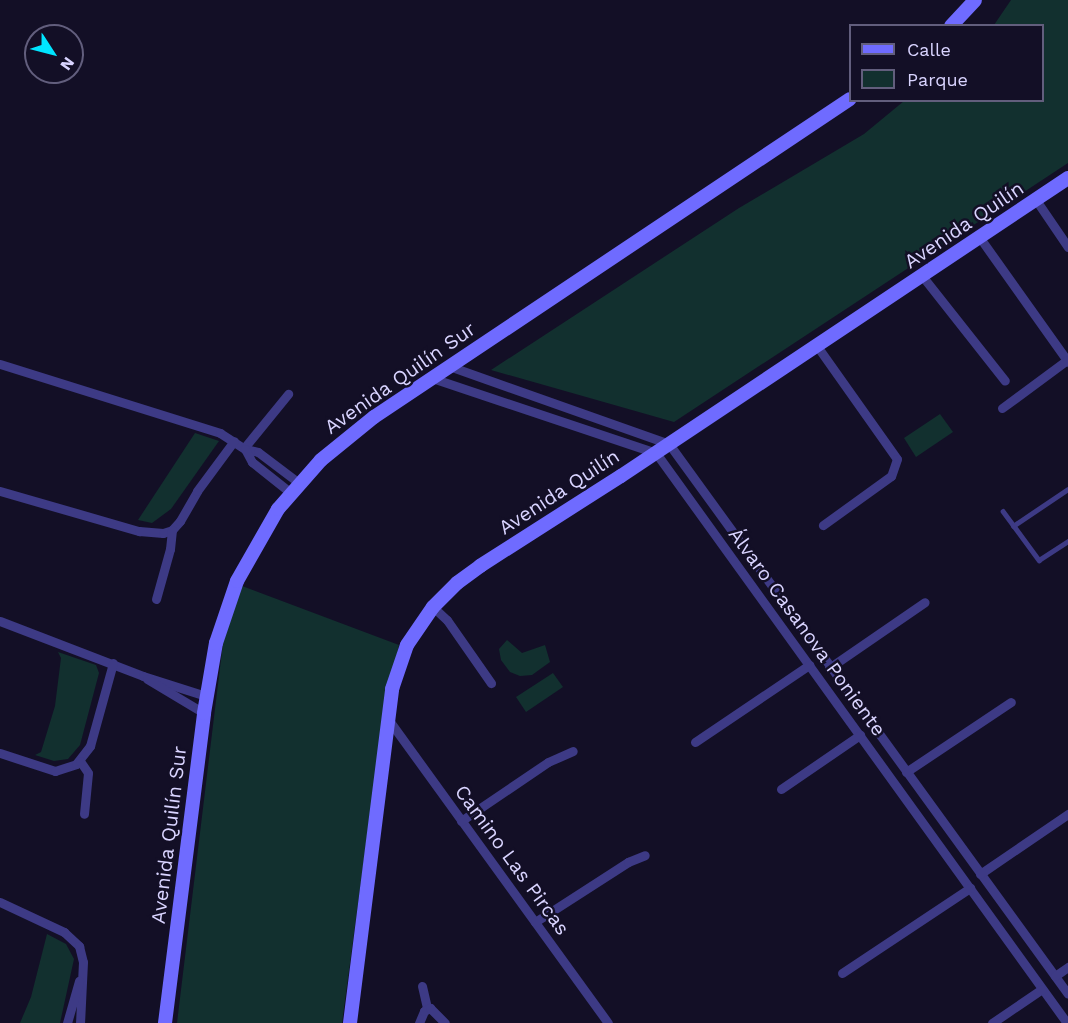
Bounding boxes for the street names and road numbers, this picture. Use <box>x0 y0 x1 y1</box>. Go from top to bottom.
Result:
street label: Avenida Quilín <box>900 176 1028 274</box>
street label: Avenida Quilín Sur <box>320 317 480 439</box>
street label: Avenida Quilín <box>494 444 624 540</box>
street label: Álvaro Casanova Poniente <box>723 523 891 741</box>
street label: Avenida Quilín Sur <box>146 745 192 925</box>
street label: Camino Las Pircas <box>449 780 575 940</box>

